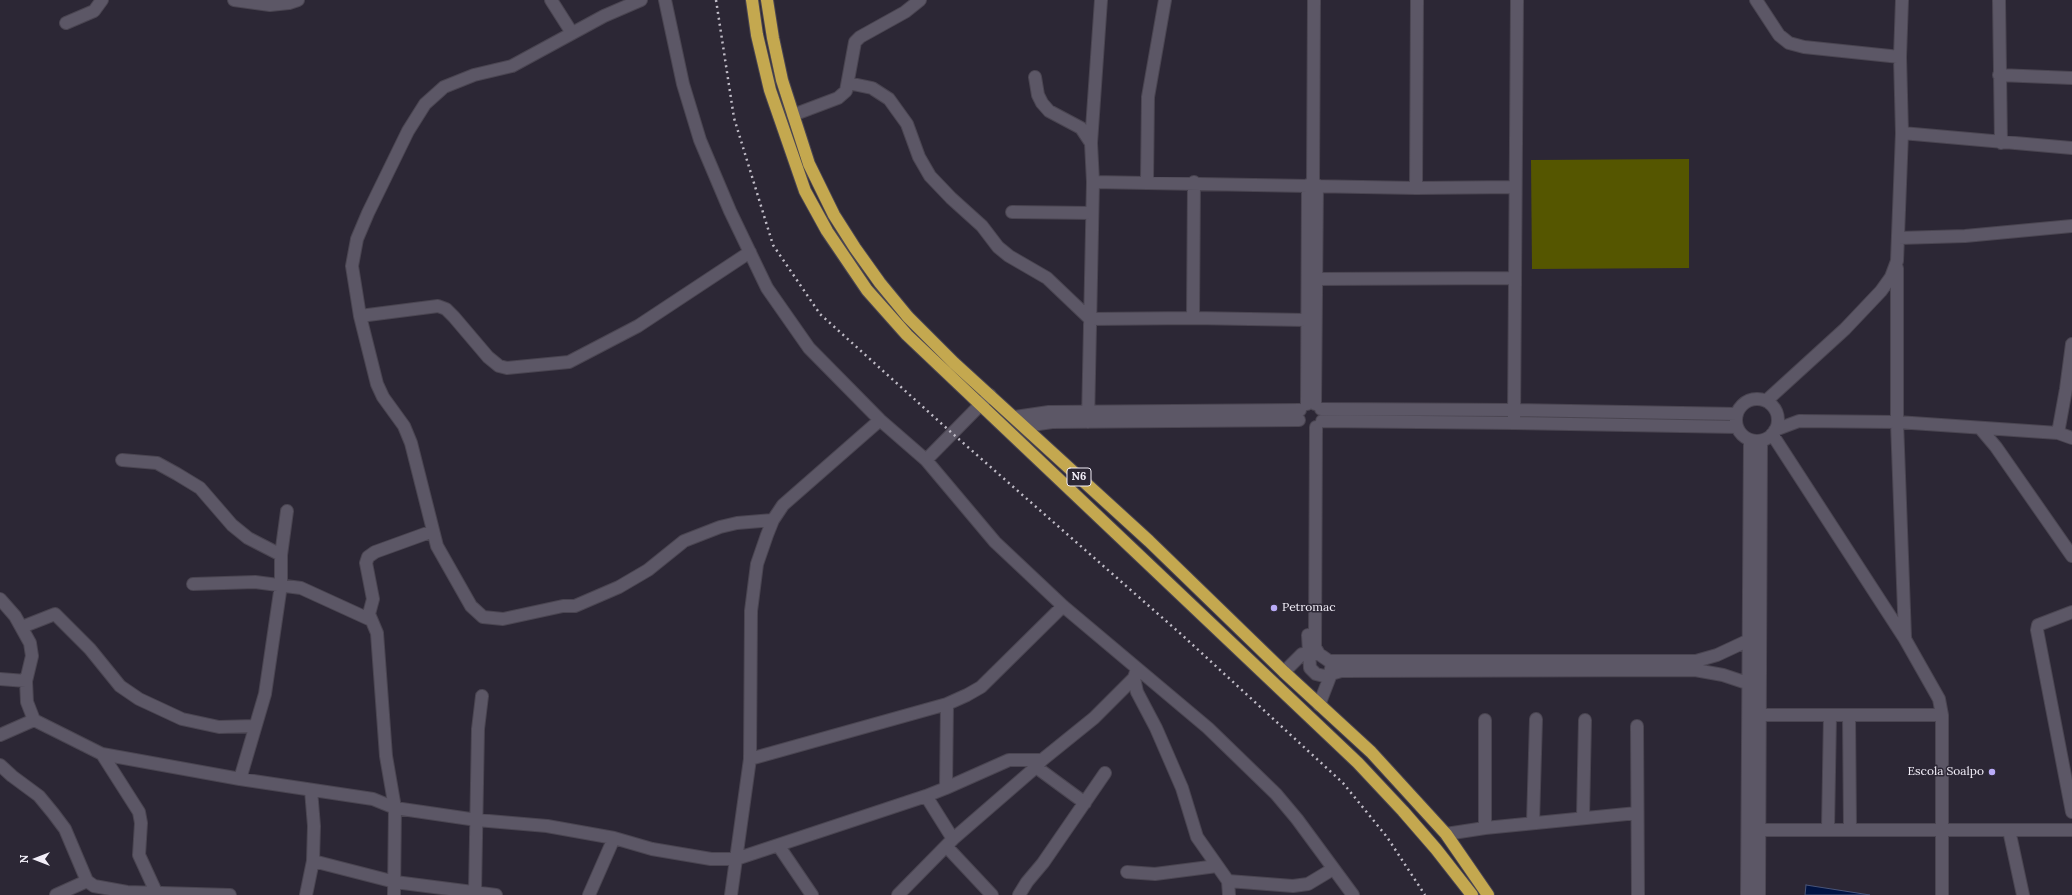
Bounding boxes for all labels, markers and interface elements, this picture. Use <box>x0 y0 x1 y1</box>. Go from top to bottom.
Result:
road number: N6 <box>1067 468 1091 486</box>
place label: Petromac <box>1282 601 1336 615</box>
marker: Petromac <box>1269 603 1279 613</box>
place label: Escola Soalpo <box>1908 765 1984 779</box>
marker: Escola Soalpo <box>1987 767 1997 777</box>
north arrow <box>16 839 56 879</box>
text: N <box>17 855 31 863</box>

